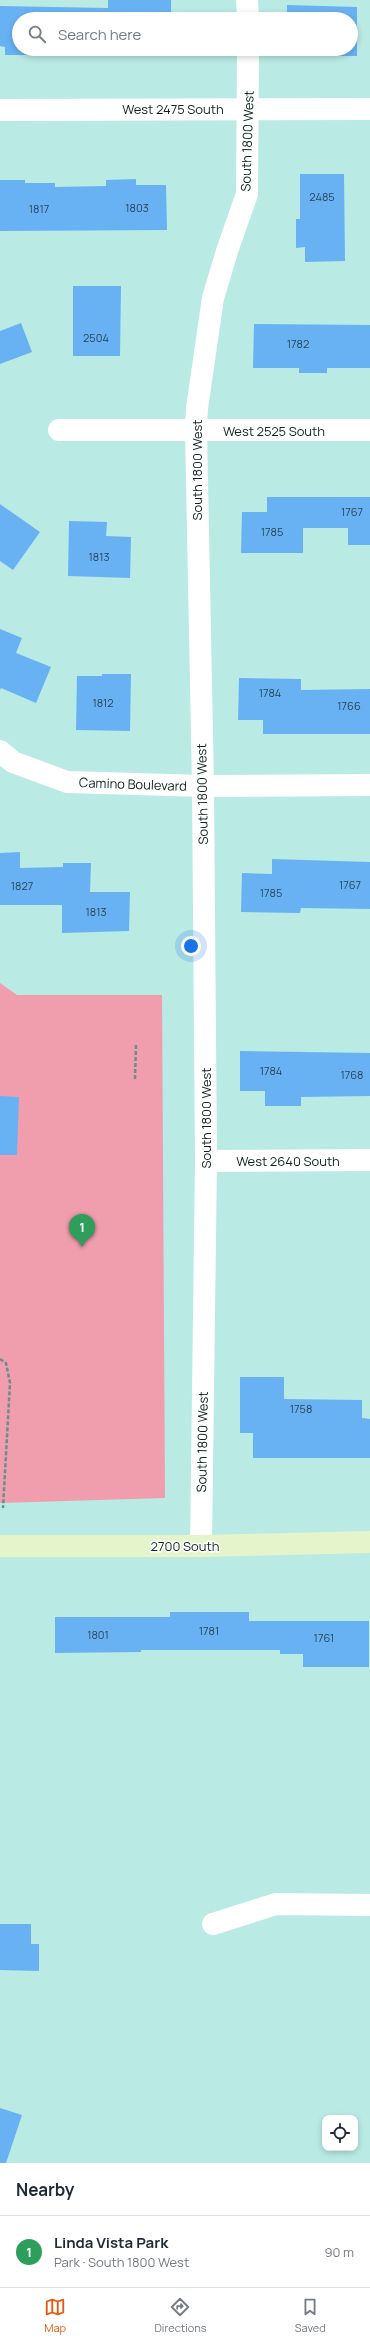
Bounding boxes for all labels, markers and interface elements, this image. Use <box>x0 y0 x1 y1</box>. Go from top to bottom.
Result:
search box <box>12 12 358 56</box>
icon: search <box>26 23 48 45</box>
text: Search here <box>58 24 141 45</box>
street label: South 1800 West <box>236 90 258 192</box>
street label: West 2475 South <box>122 100 224 118</box>
house number: 2485 <box>309 189 335 204</box>
house number: 1803 <box>125 200 149 215</box>
house number: 1817 <box>29 201 49 216</box>
house number: 2504 <box>83 330 109 345</box>
house number: 1782 <box>287 336 309 351</box>
street label: South 1800 West <box>188 419 206 521</box>
street label: West 2525 South <box>223 422 325 440</box>
house number: 1767 <box>341 504 363 519</box>
house number: 1785 <box>261 524 283 539</box>
house number: 1813 <box>88 549 110 564</box>
house number: 1784 <box>259 685 281 700</box>
house number: 1812 <box>92 695 114 710</box>
house number: 1766 <box>337 698 361 713</box>
street label: South 1800 West <box>192 743 212 845</box>
street label: Camino Boulevard <box>79 773 187 795</box>
house number: 1767 <box>339 877 361 892</box>
house number: 1827 <box>11 878 33 893</box>
house number: 1785 <box>260 885 282 900</box>
house number: 1813 <box>85 904 107 919</box>
your location <box>181 936 201 956</box>
house number: 1784 <box>260 1063 282 1078</box>
street label: South 1800 West <box>197 1067 215 1169</box>
house number: 1768 <box>340 1067 364 1082</box>
street label: West 2640 South <box>236 1152 340 1170</box>
pin: 1 <box>69 1214 95 1247</box>
street label: South 1800 West <box>192 1391 212 1493</box>
house number: 1758 <box>290 1401 312 1416</box>
street label: 2700 South <box>151 1537 219 1555</box>
house number: 1781 <box>199 1623 219 1638</box>
house number: 1801 <box>87 1627 109 1642</box>
house number: 1761 <box>314 1630 334 1645</box>
map controls <box>322 2115 358 2151</box>
button: locate <box>322 2115 358 2151</box>
text: Nearby <box>16 2178 74 2201</box>
text: Linda Vista Park <box>54 2232 168 2253</box>
text: 1 <box>26 2243 32 2261</box>
text: 90 m <box>324 2243 354 2261</box>
text: Park · South 1800 West <box>54 2253 189 2271</box>
tab: Map <box>44 2296 66 2335</box>
tab: Directions <box>154 2296 207 2335</box>
tab: Saved <box>295 2296 326 2335</box>

